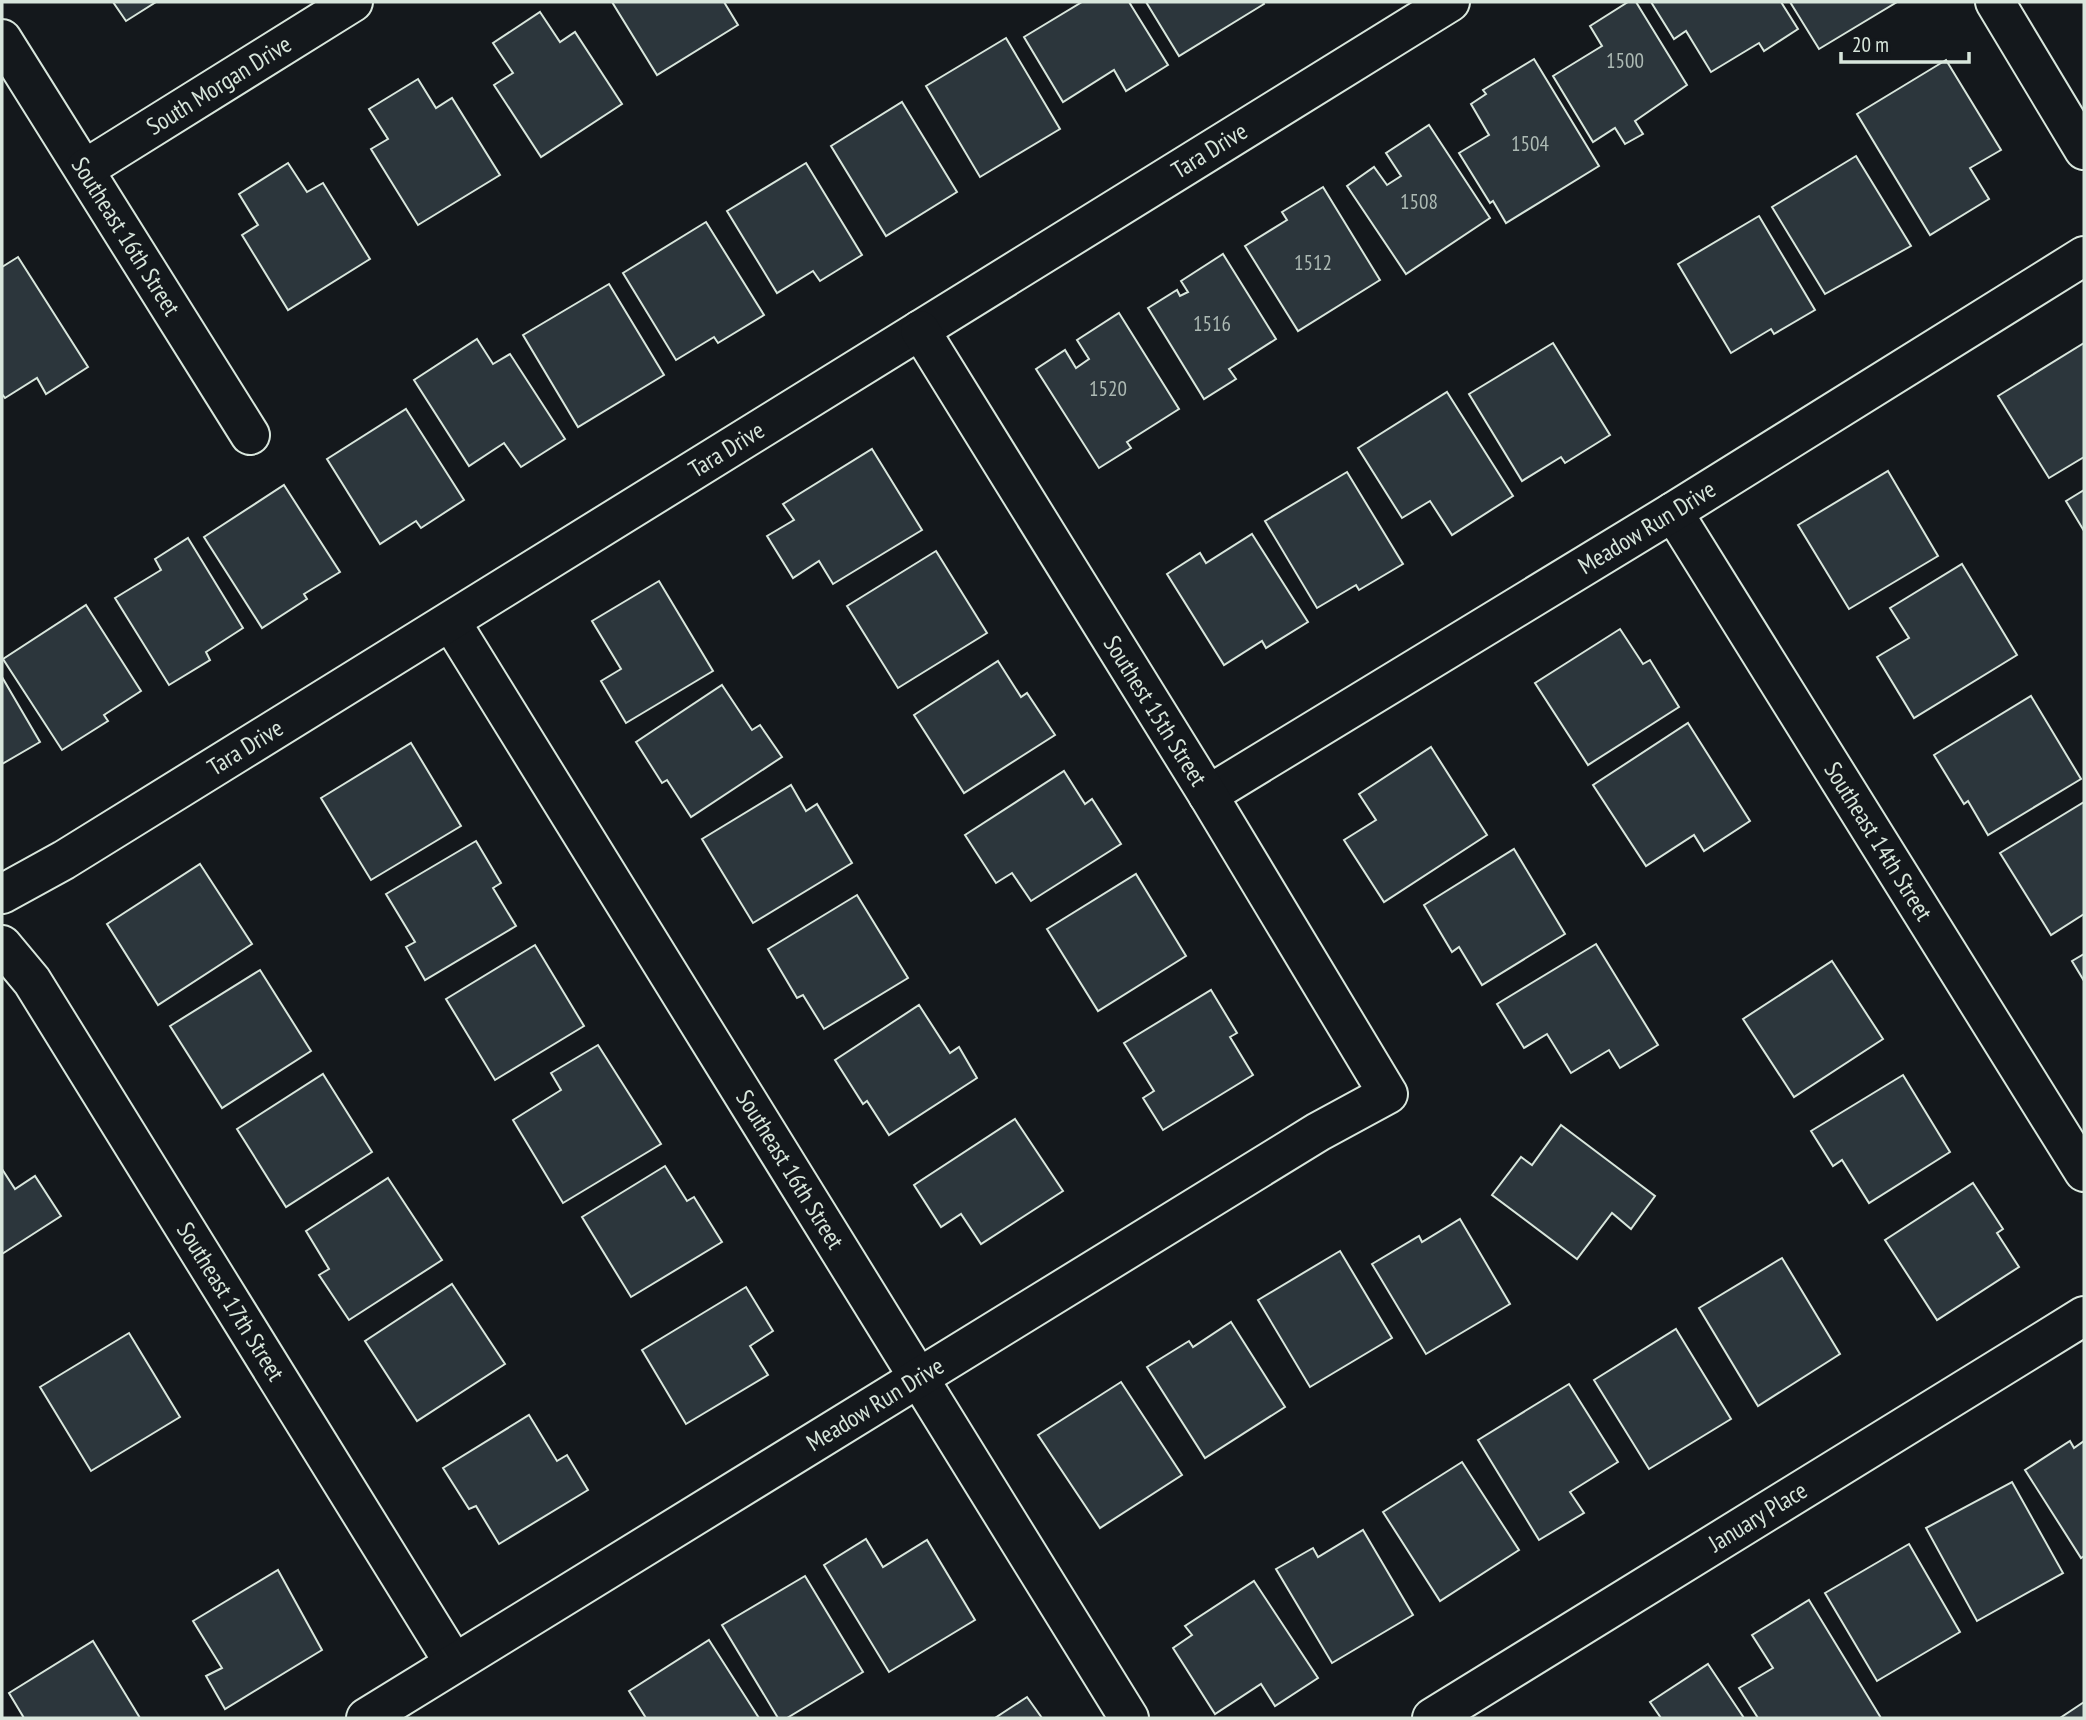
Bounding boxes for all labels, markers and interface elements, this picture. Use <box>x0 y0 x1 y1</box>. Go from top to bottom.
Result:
scale bar <box>1841 21 1969 65</box>
street label: South Morgan Drive <box>141 28 297 142</box>
text: 20 m <box>1852 31 1889 58</box>
house number: 1500 <box>1606 47 1644 74</box>
street label: Tara Drive <box>1166 115 1253 186</box>
house number: 1504 <box>1511 130 1549 157</box>
street label: Southeast 16th Street <box>65 151 188 322</box>
house number: 1508 <box>1400 188 1438 215</box>
house number: 1512 <box>1294 249 1332 276</box>
house number: 1516 <box>1193 310 1231 337</box>
house number: 1520 <box>1089 375 1127 402</box>
street label: Tara Drive <box>683 414 770 484</box>
street label: Meadow Run Drive <box>1572 473 1721 581</box>
street label: Southest 15th Street <box>1097 630 1214 792</box>
street label: Tara Drive <box>202 712 289 782</box>
street label: Southeast 14th Street <box>1817 756 1940 927</box>
street label: Southeast 16th Street <box>729 1084 851 1255</box>
street label: Southeast 17th Street <box>170 1216 292 1387</box>
street label: Meadow Run Drive <box>801 1350 949 1458</box>
street label: January Place <box>1702 1474 1813 1559</box>

